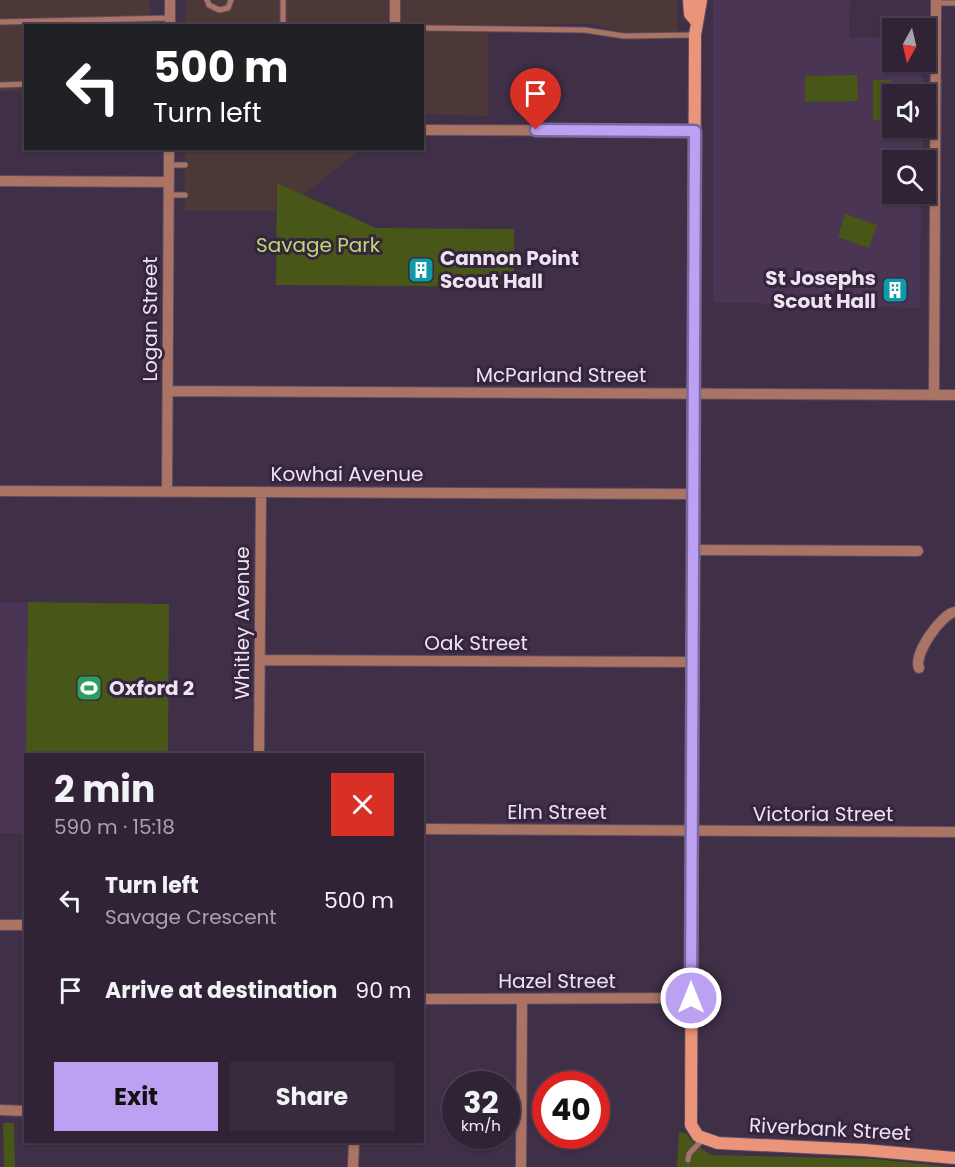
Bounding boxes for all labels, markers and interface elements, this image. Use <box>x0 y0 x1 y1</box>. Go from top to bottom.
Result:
north arrow <box>882 18 936 72</box>
map controls <box>882 18 936 204</box>
text: 500 m <box>153 38 288 97</box>
icon: left <box>54 48 132 126</box>
pin <box>510 68 561 130</box>
icon: arrive <box>519 77 552 110</box>
button: sound <box>882 84 936 138</box>
text: Turn left <box>153 94 262 131</box>
button: search <box>882 150 936 204</box>
park label: Savage Park <box>256 231 381 259</box>
place label: Cannon Point Scout Hall <box>440 244 579 295</box>
building icon: Cannon Point Scout Hall <box>406 255 436 285</box>
street label: Logan Street <box>136 256 164 382</box>
place label: St Josephs Scout Hall <box>765 264 876 315</box>
building icon: St Josephs Scout Hall <box>880 275 910 305</box>
street label: McParland Street <box>476 361 646 389</box>
street label: Kowhai Avenue <box>271 460 423 488</box>
street label: Whitley Avenue <box>228 546 256 700</box>
street label: Oak Street <box>424 629 528 657</box>
sports icon: Oxford 2 <box>74 673 104 703</box>
place label: Oxford 2 <box>109 674 194 702</box>
text: 2 min <box>54 764 155 815</box>
button: close <box>331 773 394 836</box>
street label: Elm Street <box>507 798 607 826</box>
street label: Victoria Street <box>753 800 893 828</box>
text: 590 m · 15:18 <box>54 813 175 841</box>
text: Turn left <box>105 870 199 901</box>
icon: left <box>54 884 87 917</box>
text: 500 m <box>324 885 394 916</box>
text: Savage Crescent <box>105 903 277 931</box>
position arrow <box>659 966 723 1030</box>
street label: Hazel Street <box>498 967 616 995</box>
icon: arrive <box>54 974 87 1007</box>
text: Arrive at destination <box>105 975 337 1006</box>
text: 90 m <box>355 975 412 1006</box>
button: Exit <box>54 1062 218 1131</box>
button: Share <box>230 1062 394 1131</box>
speed limit sign: 40 <box>532 1071 610 1149</box>
text: 32 <box>463 1081 499 1124</box>
street label: Riverbank Street <box>748 1111 912 1147</box>
text: km/h <box>461 1115 501 1136</box>

